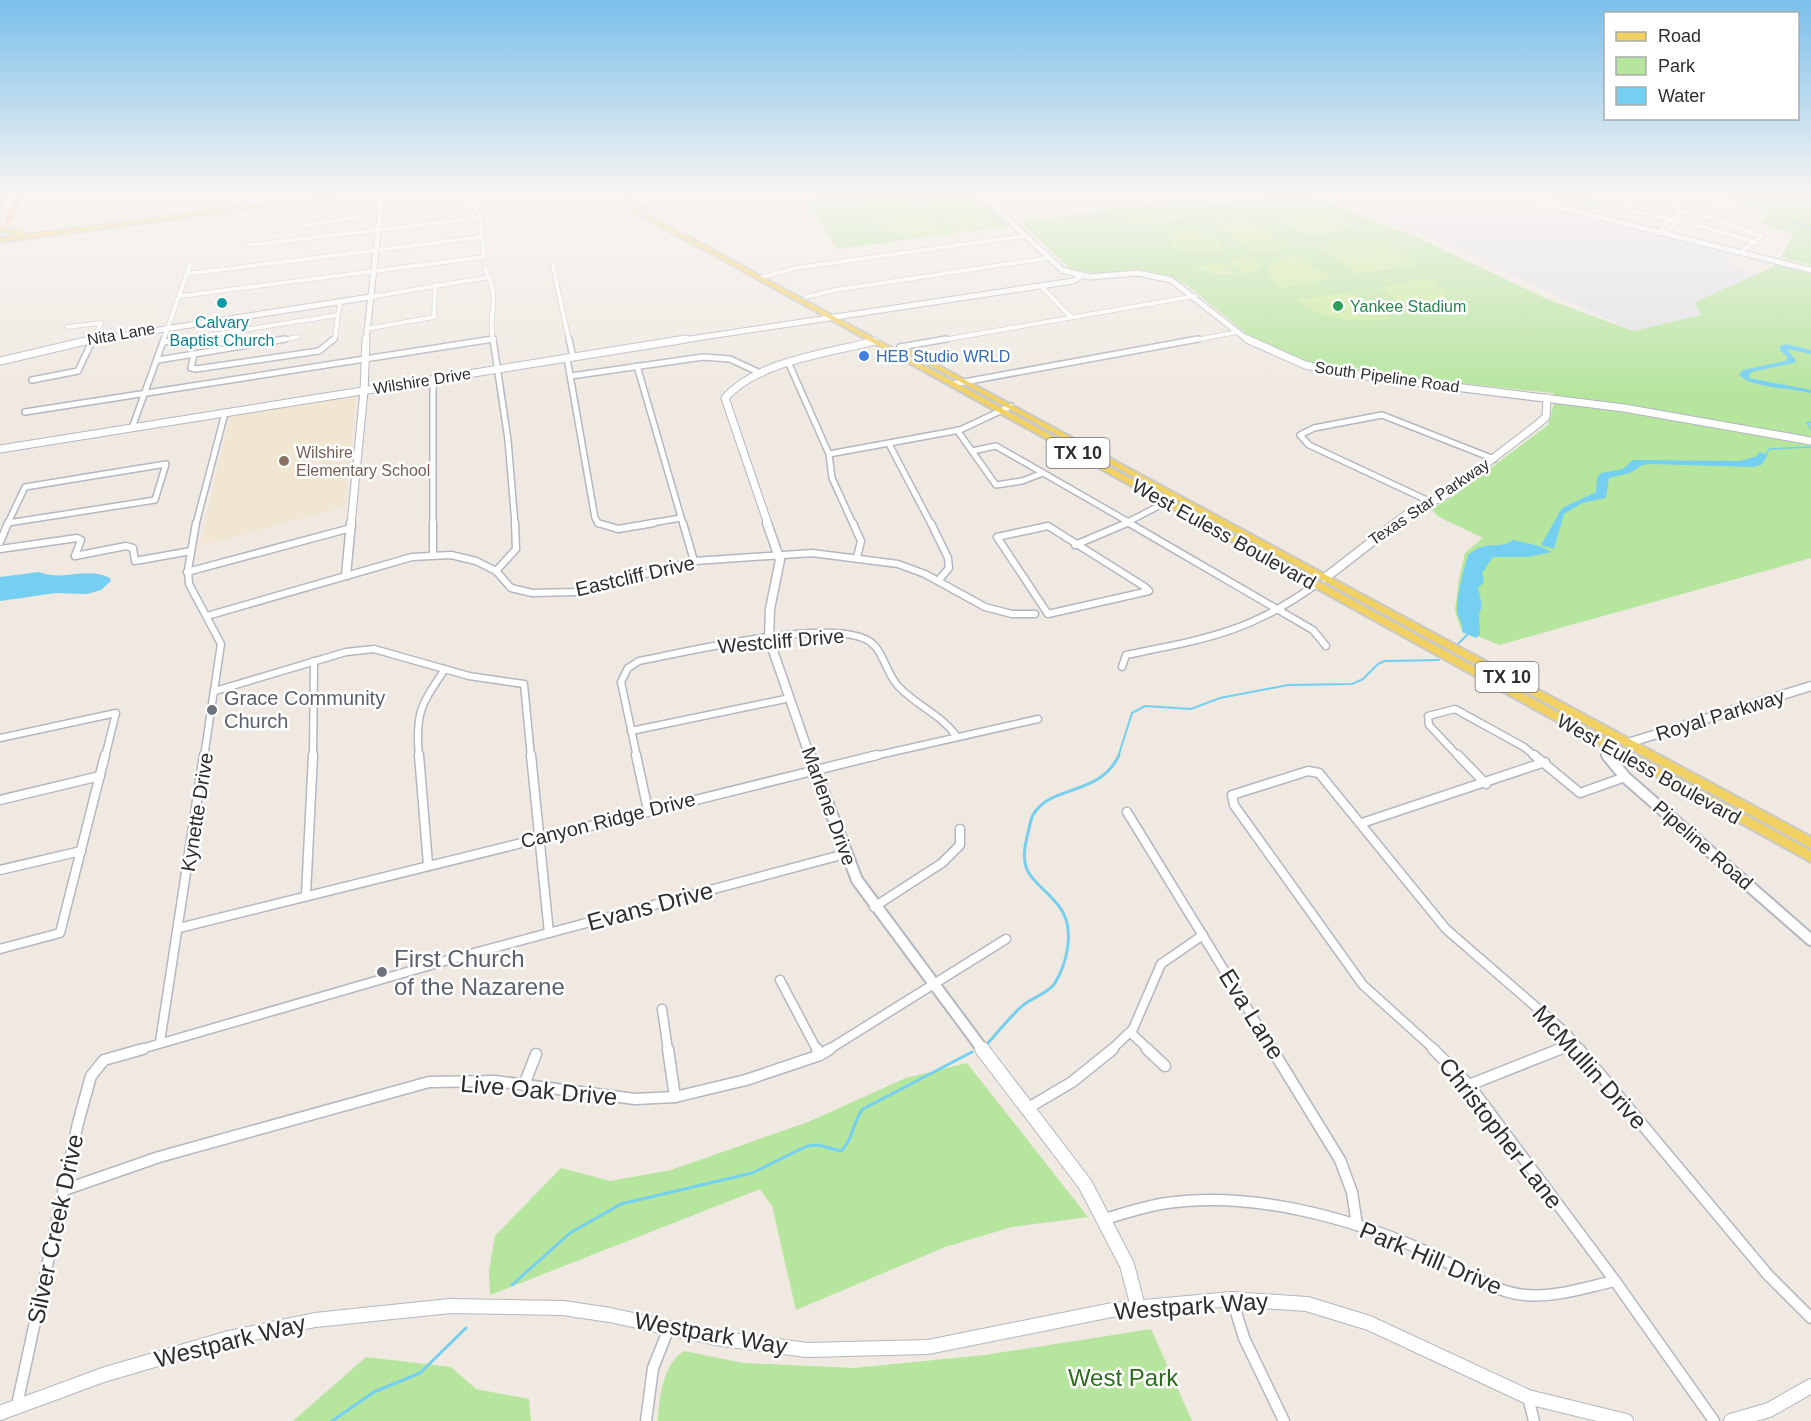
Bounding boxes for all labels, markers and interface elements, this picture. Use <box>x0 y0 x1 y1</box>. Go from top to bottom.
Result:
legend <box>1604 12 1799 120</box>
text: Road <box>1658 26 1701 46</box>
text: Park <box>1658 56 1696 76</box>
text: Water <box>1658 86 1705 106</box>
marker: Calvary Baptist Church <box>215 296 229 310</box>
place label: Yankee Stadium <box>1350 298 1466 315</box>
marker: Yankee Stadium <box>1331 299 1345 313</box>
place label: Calvary Baptist Church <box>170 314 274 349</box>
street label: Nita Lane <box>86 320 156 348</box>
place label: HEB Studio WRLD <box>876 348 1010 365</box>
marker: HEB Studio WRLD <box>857 349 871 363</box>
street label: South Pipeline Road <box>1314 358 1460 396</box>
street label: Wilshire Drive <box>372 365 472 397</box>
road number: TX 10 <box>1046 438 1110 468</box>
place label: Wilshire Elementary School <box>296 444 430 479</box>
marker: Wilshire Elementary School <box>277 454 291 468</box>
street label: Texas Star Parkway <box>1366 455 1492 549</box>
street label: West Euless Boulevard <box>1128 474 1320 594</box>
street label: Eastcliff Drive <box>573 552 697 600</box>
street label: Westcliff Drive <box>717 625 845 657</box>
road number: TX 10 <box>1476 662 1538 692</box>
street label: Royal Parkway <box>1653 685 1787 745</box>
place label: Grace Community Church <box>224 687 385 732</box>
marker: Grace Community Church <box>205 703 219 717</box>
street label: West Euless Boulevard <box>1553 709 1745 829</box>
street label: Marlene Drive <box>797 744 861 868</box>
street label: Kynette Drive <box>177 751 217 873</box>
street label: Canyon Ridge Drive <box>519 788 697 852</box>
street label: Pipeline Road <box>1649 796 1757 894</box>
street label: Evans Drive <box>584 876 716 936</box>
place label: First Church of the Nazarene <box>394 945 565 1000</box>
street label: Eva Lane <box>1214 964 1290 1064</box>
marker: First Church of the Nazarene <box>375 965 389 979</box>
street label: McMullin Drive <box>1527 999 1653 1135</box>
street label: Christopher Lane <box>1434 1052 1568 1214</box>
street label: Live Oak Drive <box>459 1070 619 1110</box>
street label: Silver Creek Drive <box>22 1132 88 1326</box>
street label: Park Hill Drive <box>1356 1216 1506 1300</box>
street label: Westpark Way <box>1113 1287 1269 1325</box>
street label: Westpark Way <box>632 1306 790 1360</box>
street label: Westpark Way <box>152 1309 308 1373</box>
park label: West Park <box>1068 1364 1179 1391</box>

